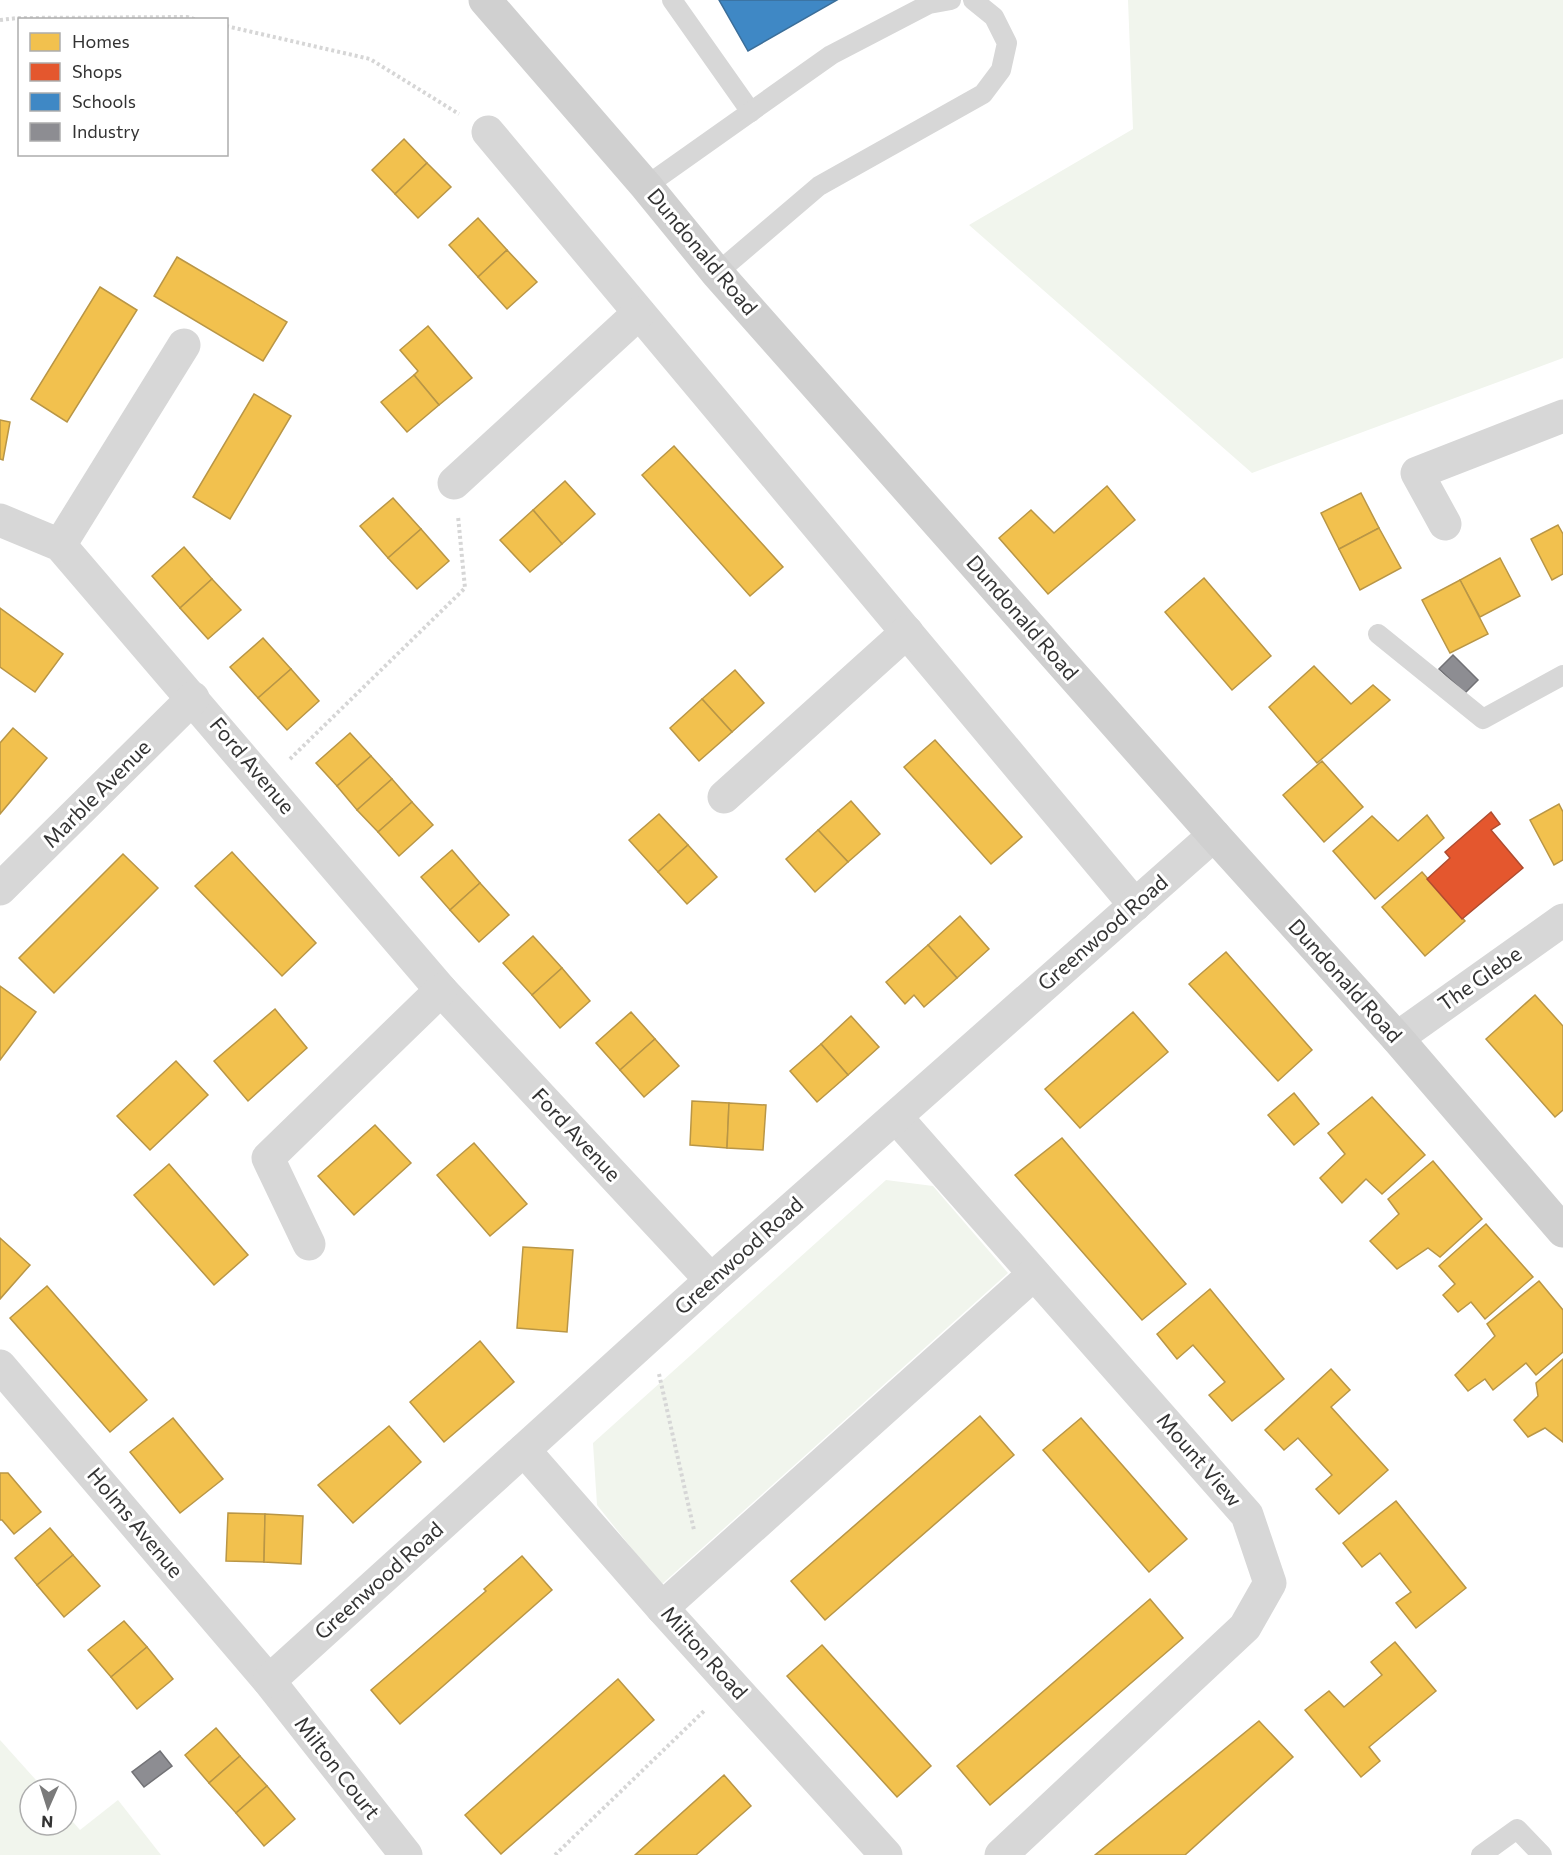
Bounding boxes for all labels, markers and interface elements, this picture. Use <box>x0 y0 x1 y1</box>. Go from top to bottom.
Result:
legend <box>18 18 228 156</box>
text: Homes <box>72 30 130 52</box>
text: Shops <box>72 60 122 82</box>
text: Schools <box>72 90 136 112</box>
text: Industry <box>72 120 140 142</box>
street label: Dundonald Road <box>643 183 763 319</box>
street label: Dundonald Road <box>962 549 1084 685</box>
street label: Ford Avenue <box>206 712 301 818</box>
street label: Marble Avenue <box>37 734 155 852</box>
street label: Greenwood Road <box>1032 869 1172 995</box>
street label: Dundonald Road <box>1284 913 1408 1047</box>
street label: The Glebe <box>1433 940 1526 1016</box>
street label: Ford Avenue <box>528 1082 627 1186</box>
street label: Greenwood Road <box>669 1191 807 1319</box>
street label: Mount View <box>1153 1407 1248 1511</box>
street label: Holms Avenue <box>83 1462 189 1582</box>
street label: Greenwood Road <box>309 1516 447 1644</box>
street label: Milton Road <box>657 1600 754 1704</box>
street label: Milton Court <box>290 1711 386 1823</box>
north arrow <box>18 1777 78 1837</box>
text: N <box>41 1813 54 1832</box>

